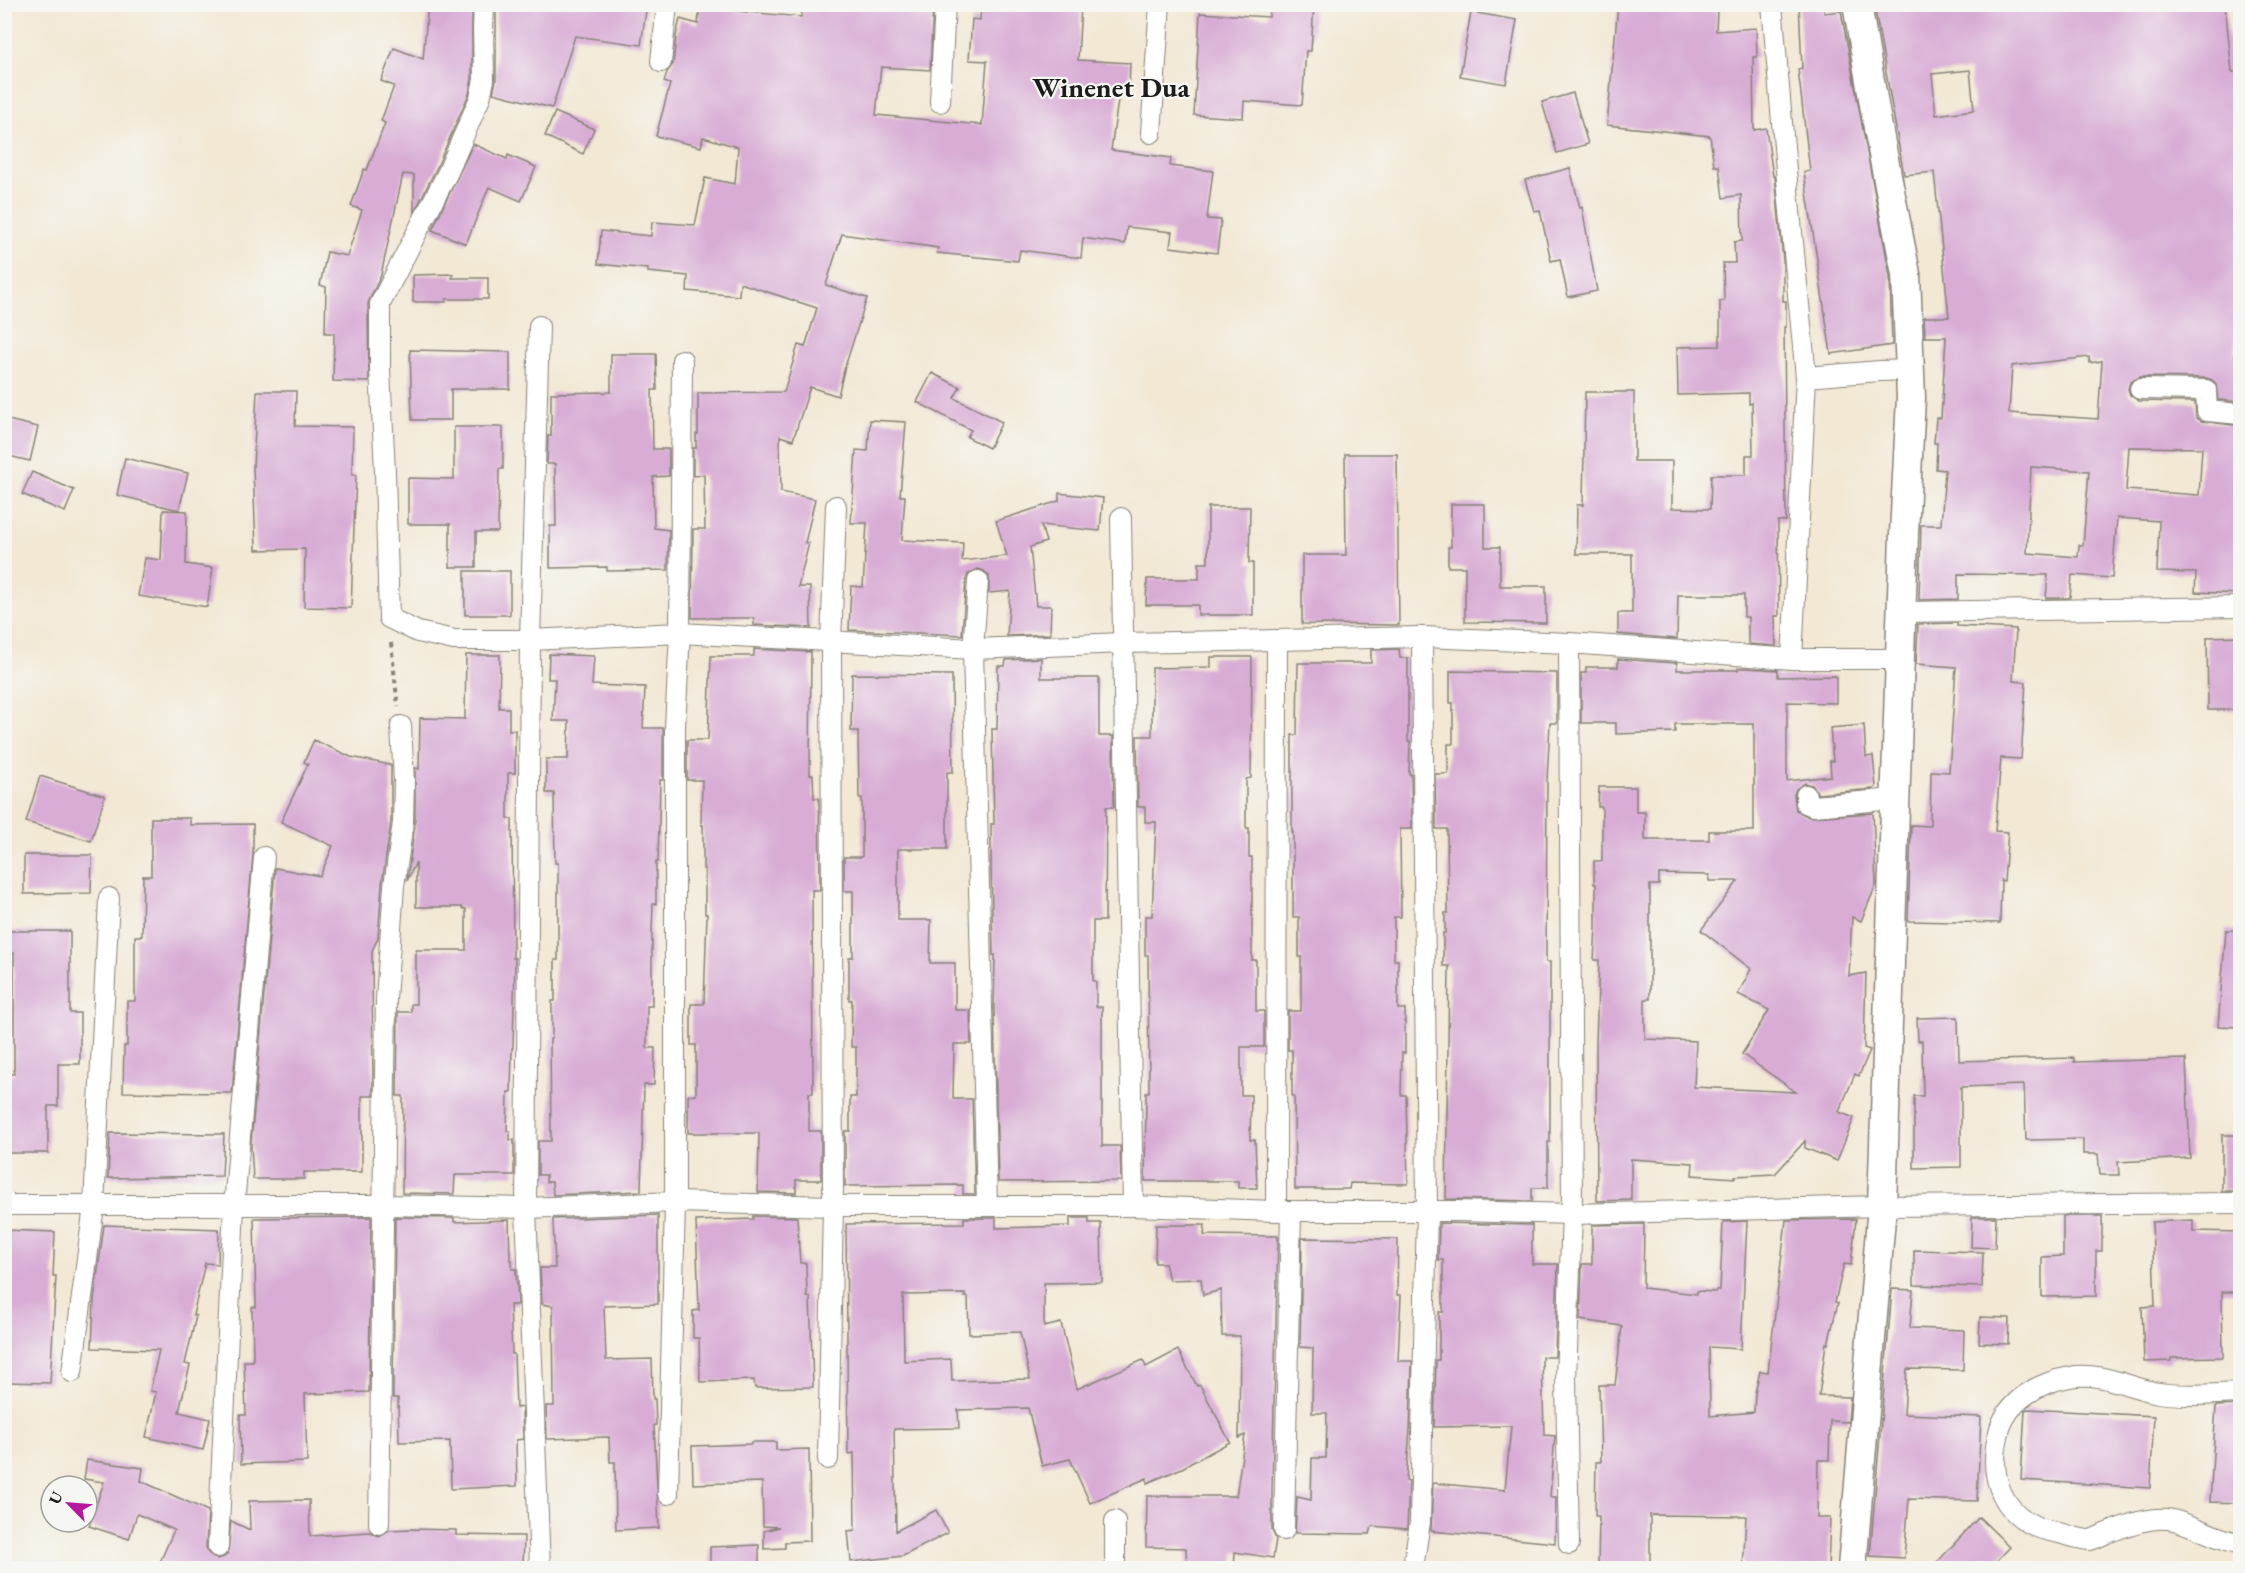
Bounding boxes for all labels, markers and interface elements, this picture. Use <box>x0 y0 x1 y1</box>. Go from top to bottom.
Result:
district label: Winenet Dua <box>1032 69 1190 105</box>
north arrow <box>39 1474 99 1534</box>
text: U <box>44 1488 68 1508</box>

